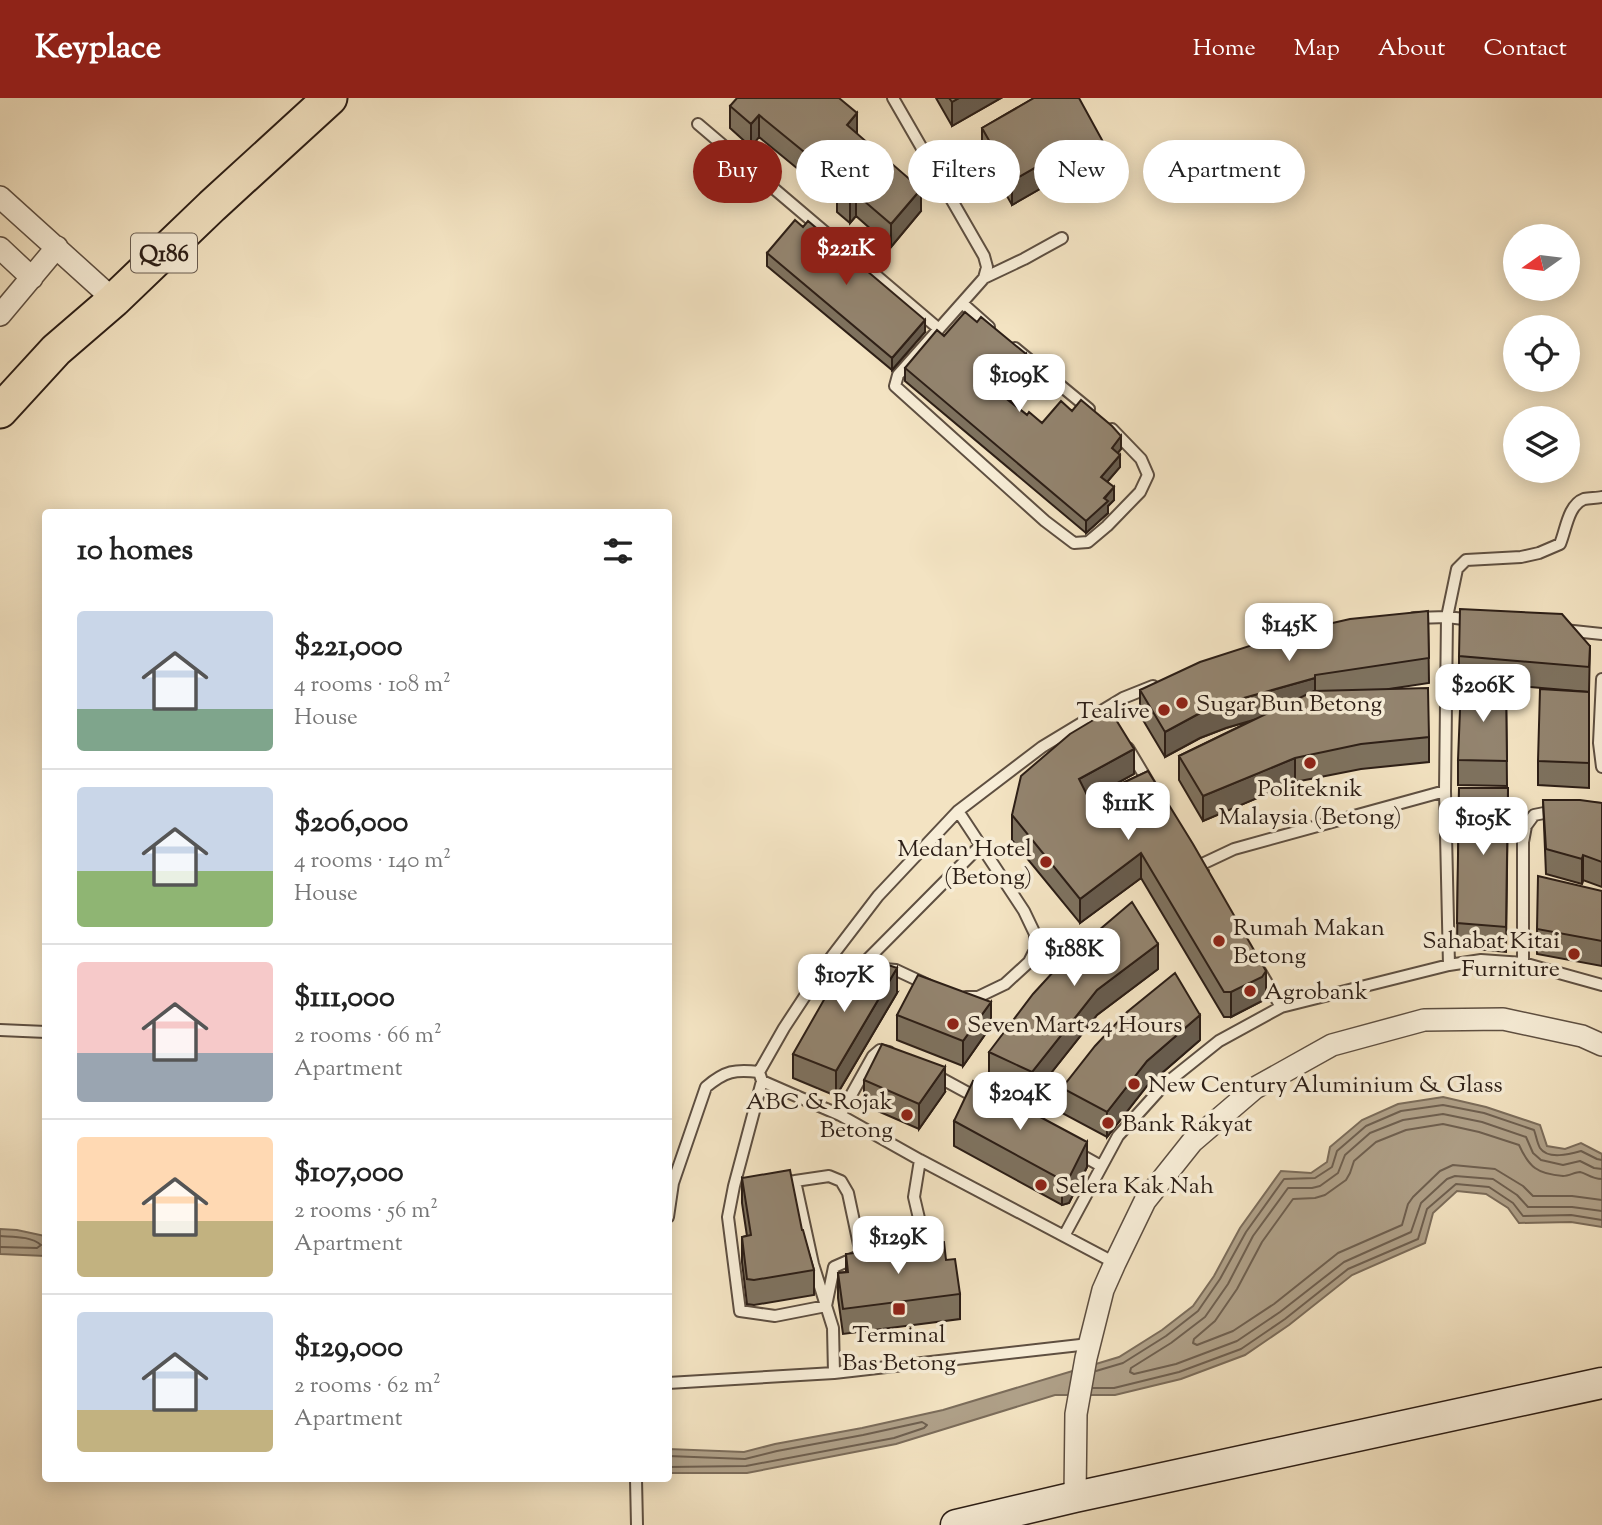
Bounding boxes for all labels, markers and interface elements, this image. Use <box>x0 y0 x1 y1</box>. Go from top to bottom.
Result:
text: Keyplace <box>35 25 161 73</box>
text: Home <box>1193 32 1256 66</box>
text: Map <box>1294 32 1340 66</box>
text: About <box>1378 32 1445 66</box>
text: Contact <box>1483 32 1567 66</box>
chip: Buy <box>693 140 782 203</box>
chip: Rent <box>796 140 894 203</box>
chip: Filters <box>908 140 1020 203</box>
chip: New <box>1034 140 1129 203</box>
chip: Apartment <box>1143 140 1305 203</box>
north arrow <box>1503 224 1580 301</box>
map controls <box>1503 224 1580 483</box>
pin: $221K <box>797 228 895 287</box>
text: $221K <box>817 233 875 266</box>
road number: Q186 <box>131 234 197 272</box>
button: locate <box>1503 315 1580 392</box>
pin: $109K <box>970 354 1068 414</box>
text: $109K <box>989 360 1049 393</box>
button: layers <box>1503 406 1580 483</box>
text: 10 homes <box>77 530 193 573</box>
icon: filters <box>599 532 637 570</box>
pin: $145K <box>1240 603 1338 663</box>
text: $145K <box>1261 609 1317 642</box>
text: $221,000 <box>294 626 403 669</box>
icon: home <box>133 639 217 723</box>
pin: $206K <box>1434 664 1532 724</box>
text: 4 rooms · 108 m² <box>294 669 451 702</box>
text: $206K <box>1451 670 1515 703</box>
place label: Sugar Bun Betong <box>1196 688 1382 722</box>
place label: Tealive <box>1077 695 1150 729</box>
marker: Sugar Bun Betong <box>1174 695 1190 711</box>
text: House <box>294 702 358 735</box>
marker: Tealive <box>1156 702 1172 718</box>
marker: Politeknik Malaysia (Betong) <box>1302 755 1318 771</box>
place label: Politeknik Malaysia (Betong) <box>1218 773 1402 835</box>
pin: $111K <box>1079 782 1177 842</box>
text: $111K <box>1102 788 1154 821</box>
pin: $105K <box>1434 798 1532 857</box>
text: $206,000 <box>294 802 408 845</box>
text: $105K <box>1455 803 1511 836</box>
icon: home <box>133 815 217 899</box>
place label: Medan Hotel (Betong) <box>897 833 1032 895</box>
text: 4 rooms · 140 m² <box>294 845 451 878</box>
marker: Medan Hotel (Betong) <box>1038 854 1054 870</box>
text: House <box>294 878 358 911</box>
place label: Rumah Makan Betong <box>1233 912 1385 974</box>
place label: Sahabat Kitai Furniture <box>1422 925 1560 987</box>
pin: $188K <box>1025 928 1123 988</box>
marker: Rumah Makan Betong <box>1211 933 1227 949</box>
text: $188K <box>1044 934 1104 967</box>
marker: Sahabat Kitai Furniture <box>1566 946 1582 962</box>
pin: $107K <box>795 954 893 1014</box>
text: $107K <box>814 960 874 993</box>
place label: Agrobank <box>1264 976 1368 1010</box>
text: $111,000 <box>294 977 395 1020</box>
marker: Agrobank <box>1242 983 1258 999</box>
icon: home <box>133 990 217 1074</box>
place label: Seven Mart 24 Hours <box>967 1009 1182 1043</box>
marker: Seven Mart 24 Hours <box>945 1016 961 1032</box>
text: 2 rooms · 66 m² <box>294 1020 442 1053</box>
text: Apartment <box>294 1053 403 1086</box>
place label: New Century Aluminium & Glass <box>1148 1069 1503 1103</box>
pin: $204K <box>971 1072 1069 1132</box>
marker: New Century Aluminium & Glass <box>1126 1076 1142 1092</box>
text: $204K <box>989 1078 1051 1111</box>
place label: ABC & Rojak Betong <box>746 1086 893 1148</box>
marker: ABC & Rojak Betong <box>899 1107 915 1123</box>
place label: Bank Rakyat <box>1122 1108 1252 1142</box>
marker: Bank Rakyat <box>1100 1115 1116 1131</box>
text: $107,000 <box>294 1152 404 1195</box>
icon: home <box>133 1165 217 1249</box>
place label: Selera Kak Nah <box>1055 1170 1214 1204</box>
marker: Selera Kak Nah <box>1033 1177 1049 1193</box>
text: 2 rooms · 56 m² <box>294 1195 438 1228</box>
pin: $129K <box>849 1216 947 1276</box>
text: $129K <box>869 1222 927 1255</box>
text: Apartment <box>294 1228 403 1261</box>
marker: Terminal Bas Betong <box>891 1301 907 1317</box>
place label: Terminal Bas Betong <box>842 1319 956 1381</box>
text: $129,000 <box>294 1327 403 1370</box>
icon: home <box>133 1340 217 1424</box>
text: 2 rooms · 62 m² <box>294 1370 441 1403</box>
text: Apartment <box>294 1403 403 1436</box>

